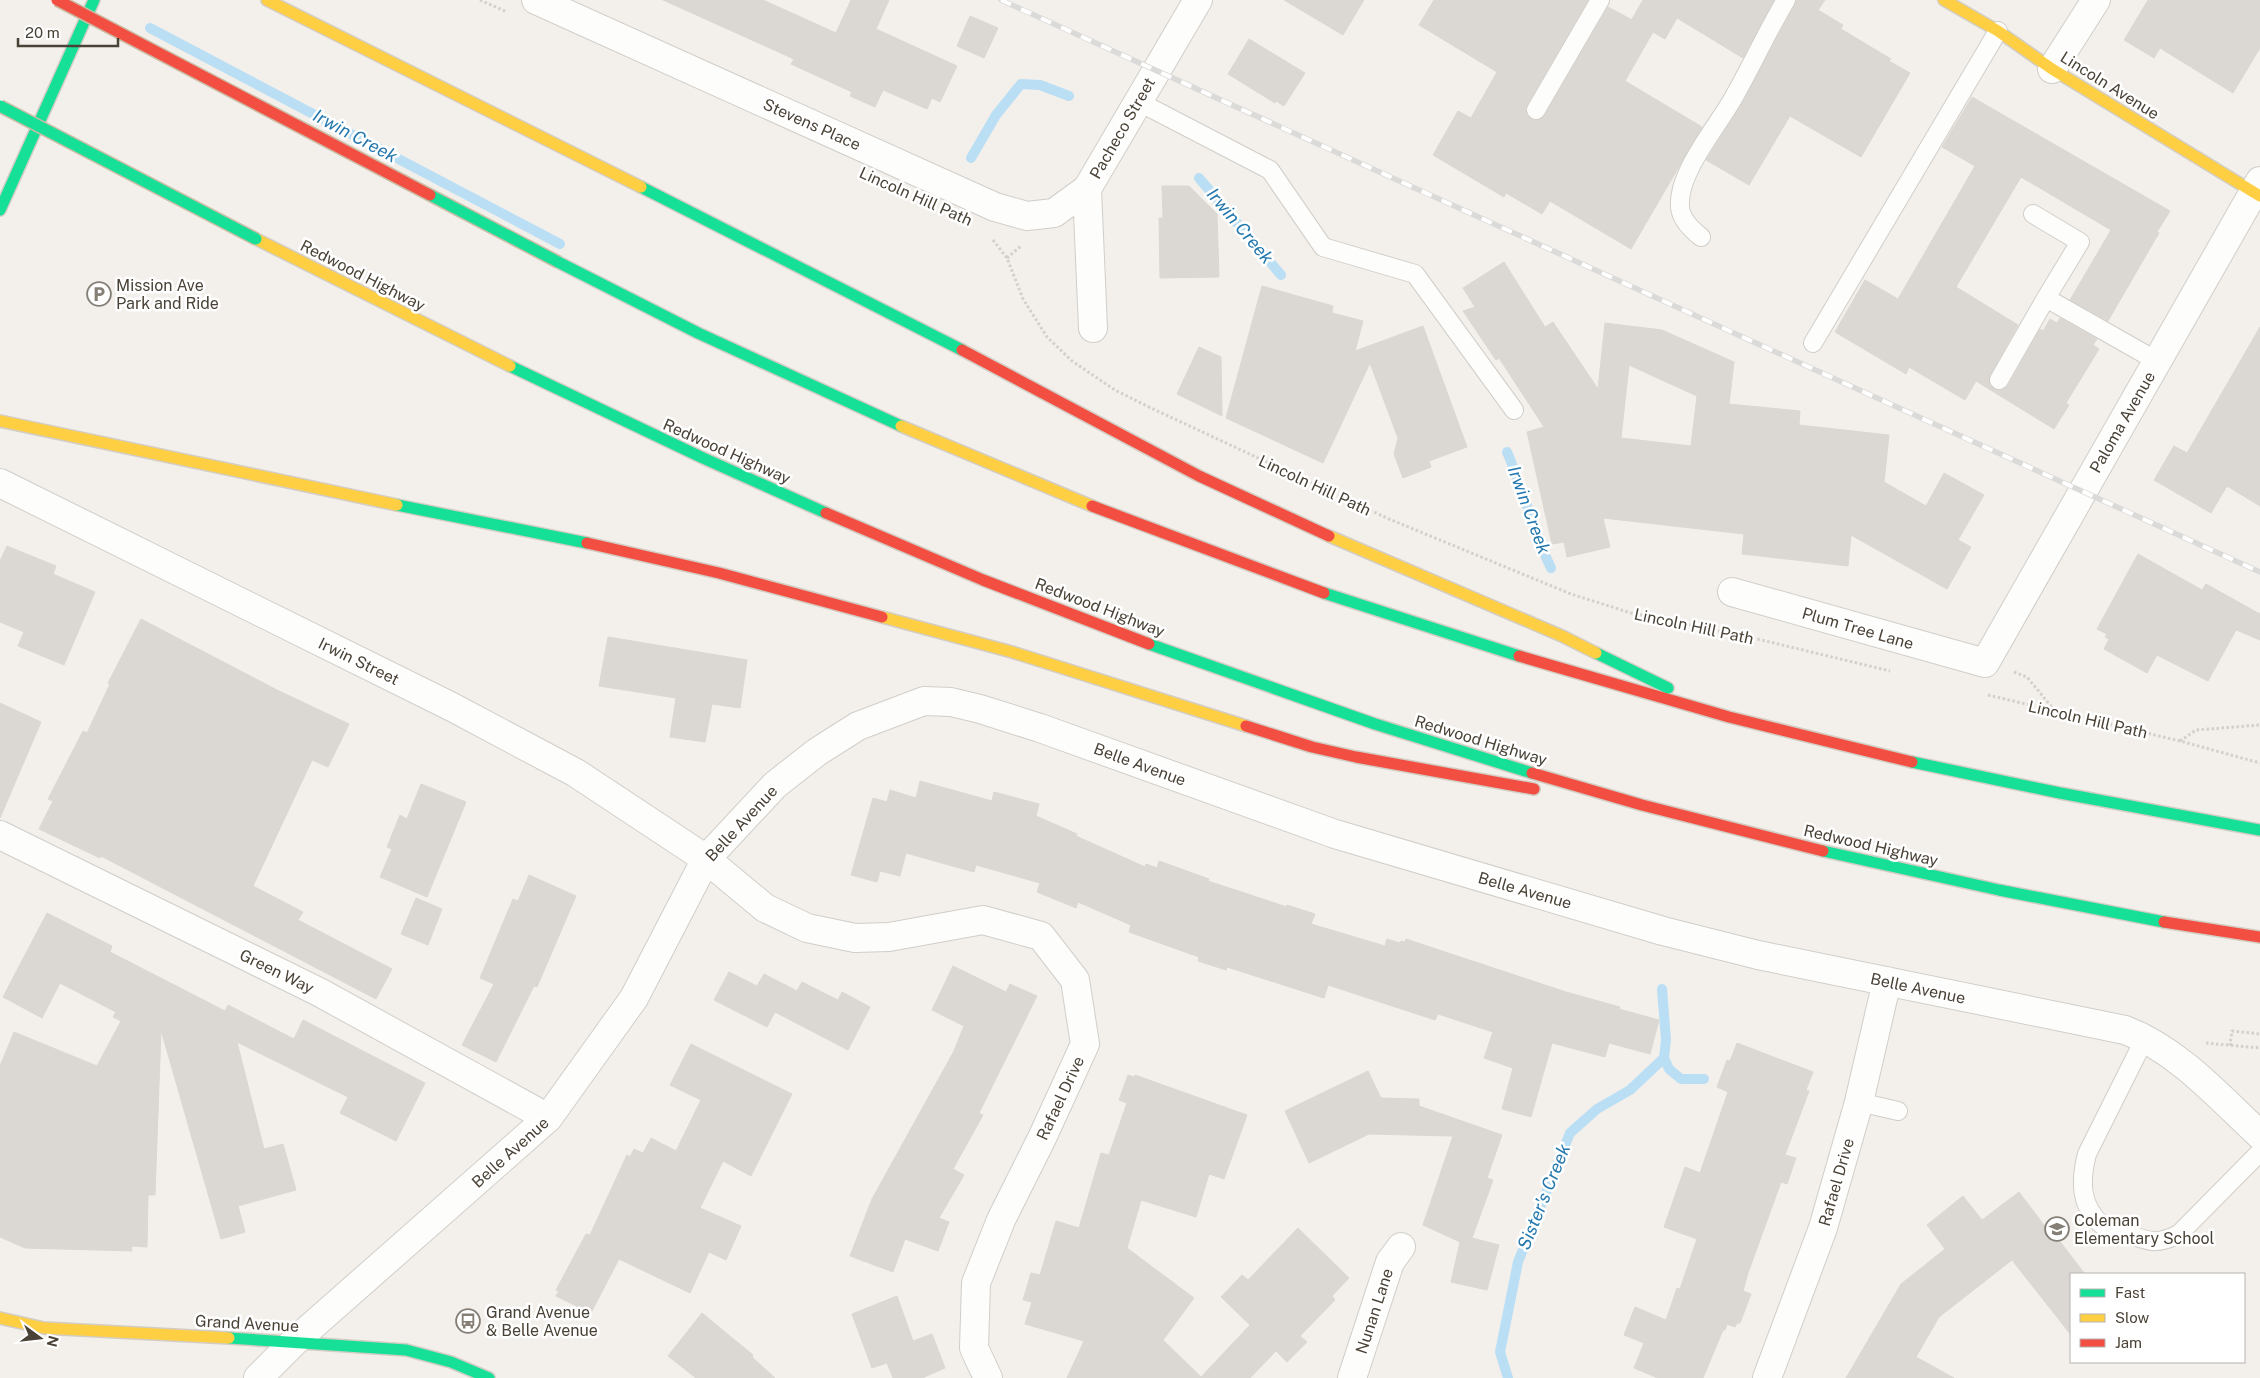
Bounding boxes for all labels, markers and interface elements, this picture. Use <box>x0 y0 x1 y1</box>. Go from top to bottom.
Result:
scale bar <box>18 15 118 47</box>
text: 20 m <box>25 24 60 41</box>
street label: Lincoln Avenue <box>2057 47 2163 123</box>
street label: Pacheco Street <box>1086 74 1159 182</box>
street label: Stevens Place <box>760 94 864 154</box>
water label: Irwin Creek <box>310 105 401 167</box>
street label: Lincoln Hill Path <box>856 163 975 230</box>
water label: Irwin Creek <box>1203 184 1278 268</box>
street label: Redwood Highway <box>297 236 429 315</box>
place label: Mission Ave Park and Ride <box>116 276 219 313</box>
parking icon: Mission Ave Park and Ride <box>86 281 112 307</box>
street label: Paloma Avenue <box>2086 368 2159 476</box>
street label: Redwood Highway <box>660 415 794 488</box>
street label: Lincoln Hill Path <box>1256 451 1374 520</box>
water label: Irwin Creek <box>1504 463 1555 557</box>
street label: Redwood Highway <box>1032 574 1168 641</box>
street label: Plum Tree Lane <box>1800 603 1916 653</box>
street label: Lincoln Hill Path <box>1632 605 1755 648</box>
street label: Irwin Street <box>315 634 402 689</box>
street label: Lincoln Hill Path <box>2026 697 2149 742</box>
street label: Redwood Highway <box>1412 711 1550 770</box>
street label: Belle Avenue <box>1091 739 1189 790</box>
street label: Belle Avenue <box>701 781 781 865</box>
street label: Redwood Highway <box>1802 821 1940 870</box>
street label: Belle Avenue <box>1476 868 1574 913</box>
street label: Green Way <box>236 945 317 998</box>
street label: Belle Avenue <box>1869 969 1967 1008</box>
street label: Rafael Drive <box>1033 1053 1088 1143</box>
street label: Belle Avenue <box>468 1113 553 1192</box>
street label: Rafael Drive <box>1815 1136 1858 1228</box>
water label: Sister's Creek <box>1513 1141 1574 1253</box>
place label: Coleman Elementary School <box>2074 1211 2215 1248</box>
school or university icon: Coleman Elementary School <box>2044 1216 2070 1242</box>
street label: Nunan Lane <box>1352 1266 1397 1356</box>
legend <box>2070 1273 2245 1363</box>
text: Fast <box>2115 1284 2145 1301</box>
place label: Grand Avenue & Belle Avenue <box>486 1303 598 1340</box>
bus stop icon: Grand Avenue & Belle Avenue <box>455 1308 481 1334</box>
text: Slow <box>2115 1309 2150 1326</box>
street label: Grand Avenue <box>194 1311 299 1336</box>
north arrow <box>15 1313 65 1363</box>
text: N <box>43 1334 62 1349</box>
text: Jam <box>2115 1334 2142 1351</box>

